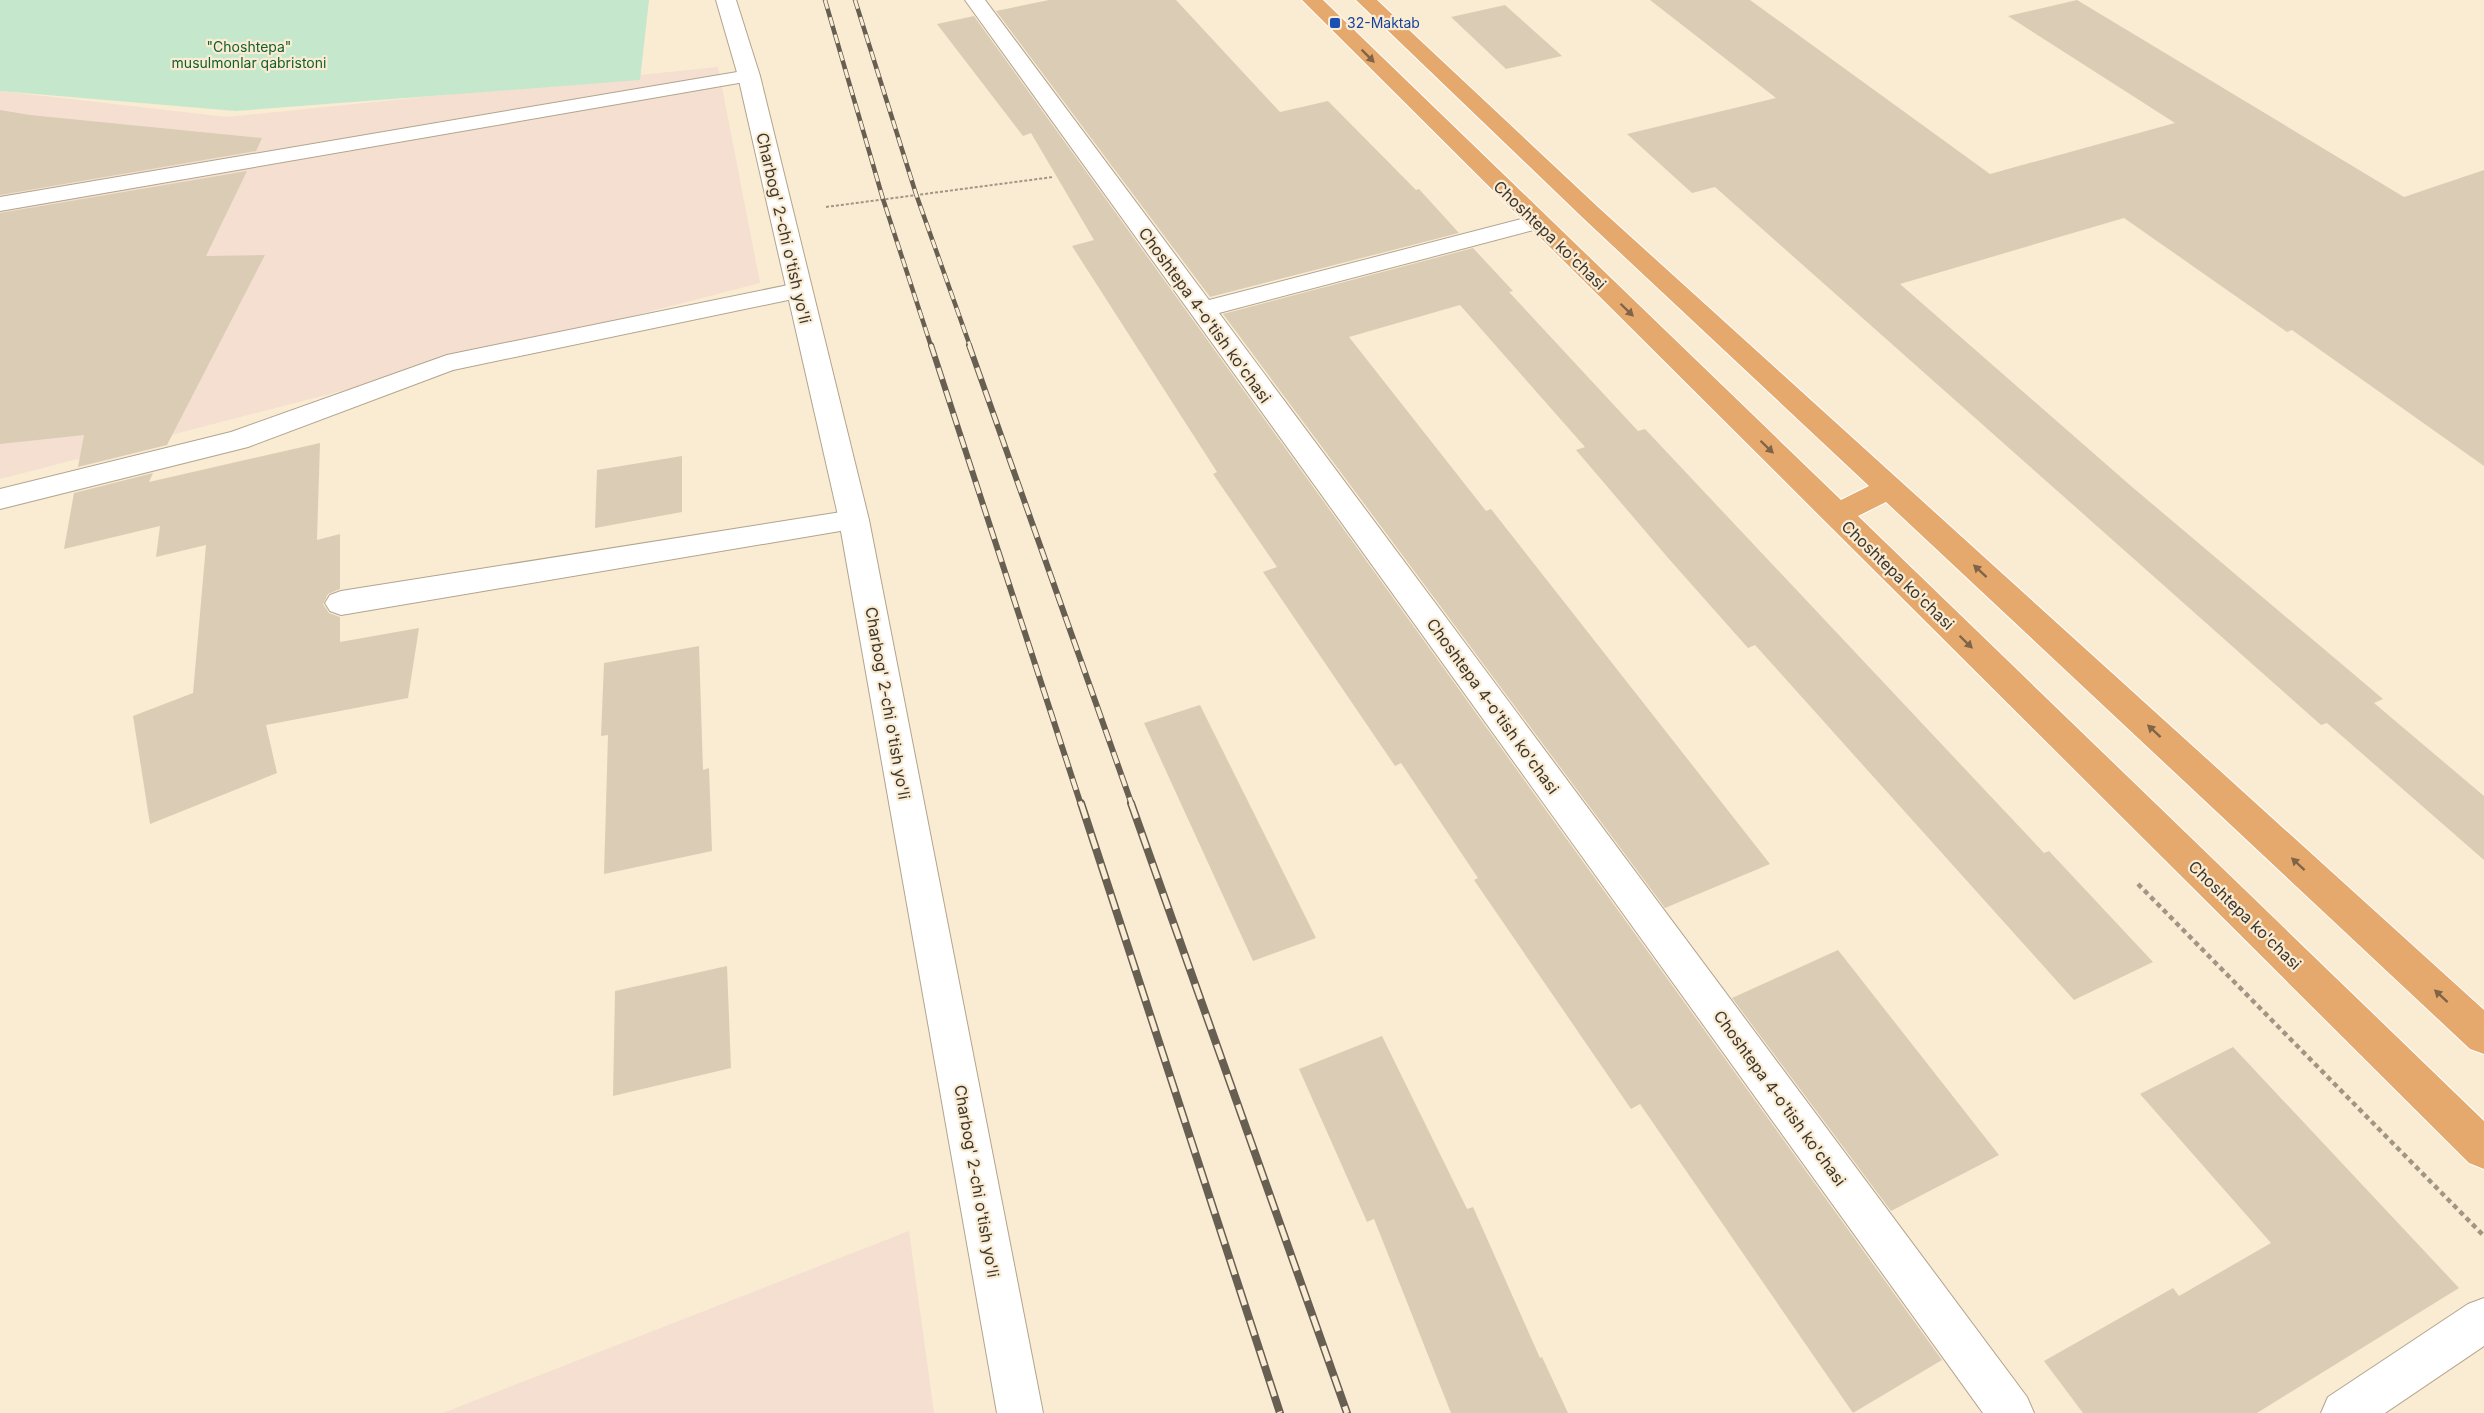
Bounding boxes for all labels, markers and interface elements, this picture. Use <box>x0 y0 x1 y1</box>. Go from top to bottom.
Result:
place label: 32-Maktab <box>1347 14 1420 31</box>
marker: 32-Maktab <box>1328 16 1342 30</box>
park label: "Choshtepa" musulmonlar qabristoni <box>172 38 326 71</box>
one-way arrow <box>1361 48 1375 62</box>
street label: Charbog' 2-chi o'tish yo'li <box>752 131 816 325</box>
street label: Choshtepa ko'chasi <box>1490 176 1610 294</box>
street label: Choshtepa 4-o'tish ko'chasi <box>1135 223 1275 407</box>
one-way arrow <box>1620 303 1634 317</box>
one-way arrow <box>1759 439 1773 453</box>
street label: Choshtepa ko'chasi <box>1838 516 1958 634</box>
one-way arrow <box>1973 564 1988 578</box>
street label: Charbog' 2-chi o'tish yo'li <box>861 605 915 801</box>
street label: Choshtepa 4-o'tish ko'chasi <box>1423 614 1563 798</box>
one-way arrow <box>1959 635 1974 649</box>
one-way arrow <box>2148 725 2162 739</box>
street label: Choshtepa ko'chasi <box>2185 856 2305 974</box>
one-way arrow <box>2290 857 2305 871</box>
one-way arrow <box>2434 990 2449 1003</box>
street label: Choshtepa 4-o'tish ko'chasi <box>1710 1006 1850 1190</box>
street label: Charbog' 2-chi o'tish yo'li <box>950 1083 1004 1279</box>

